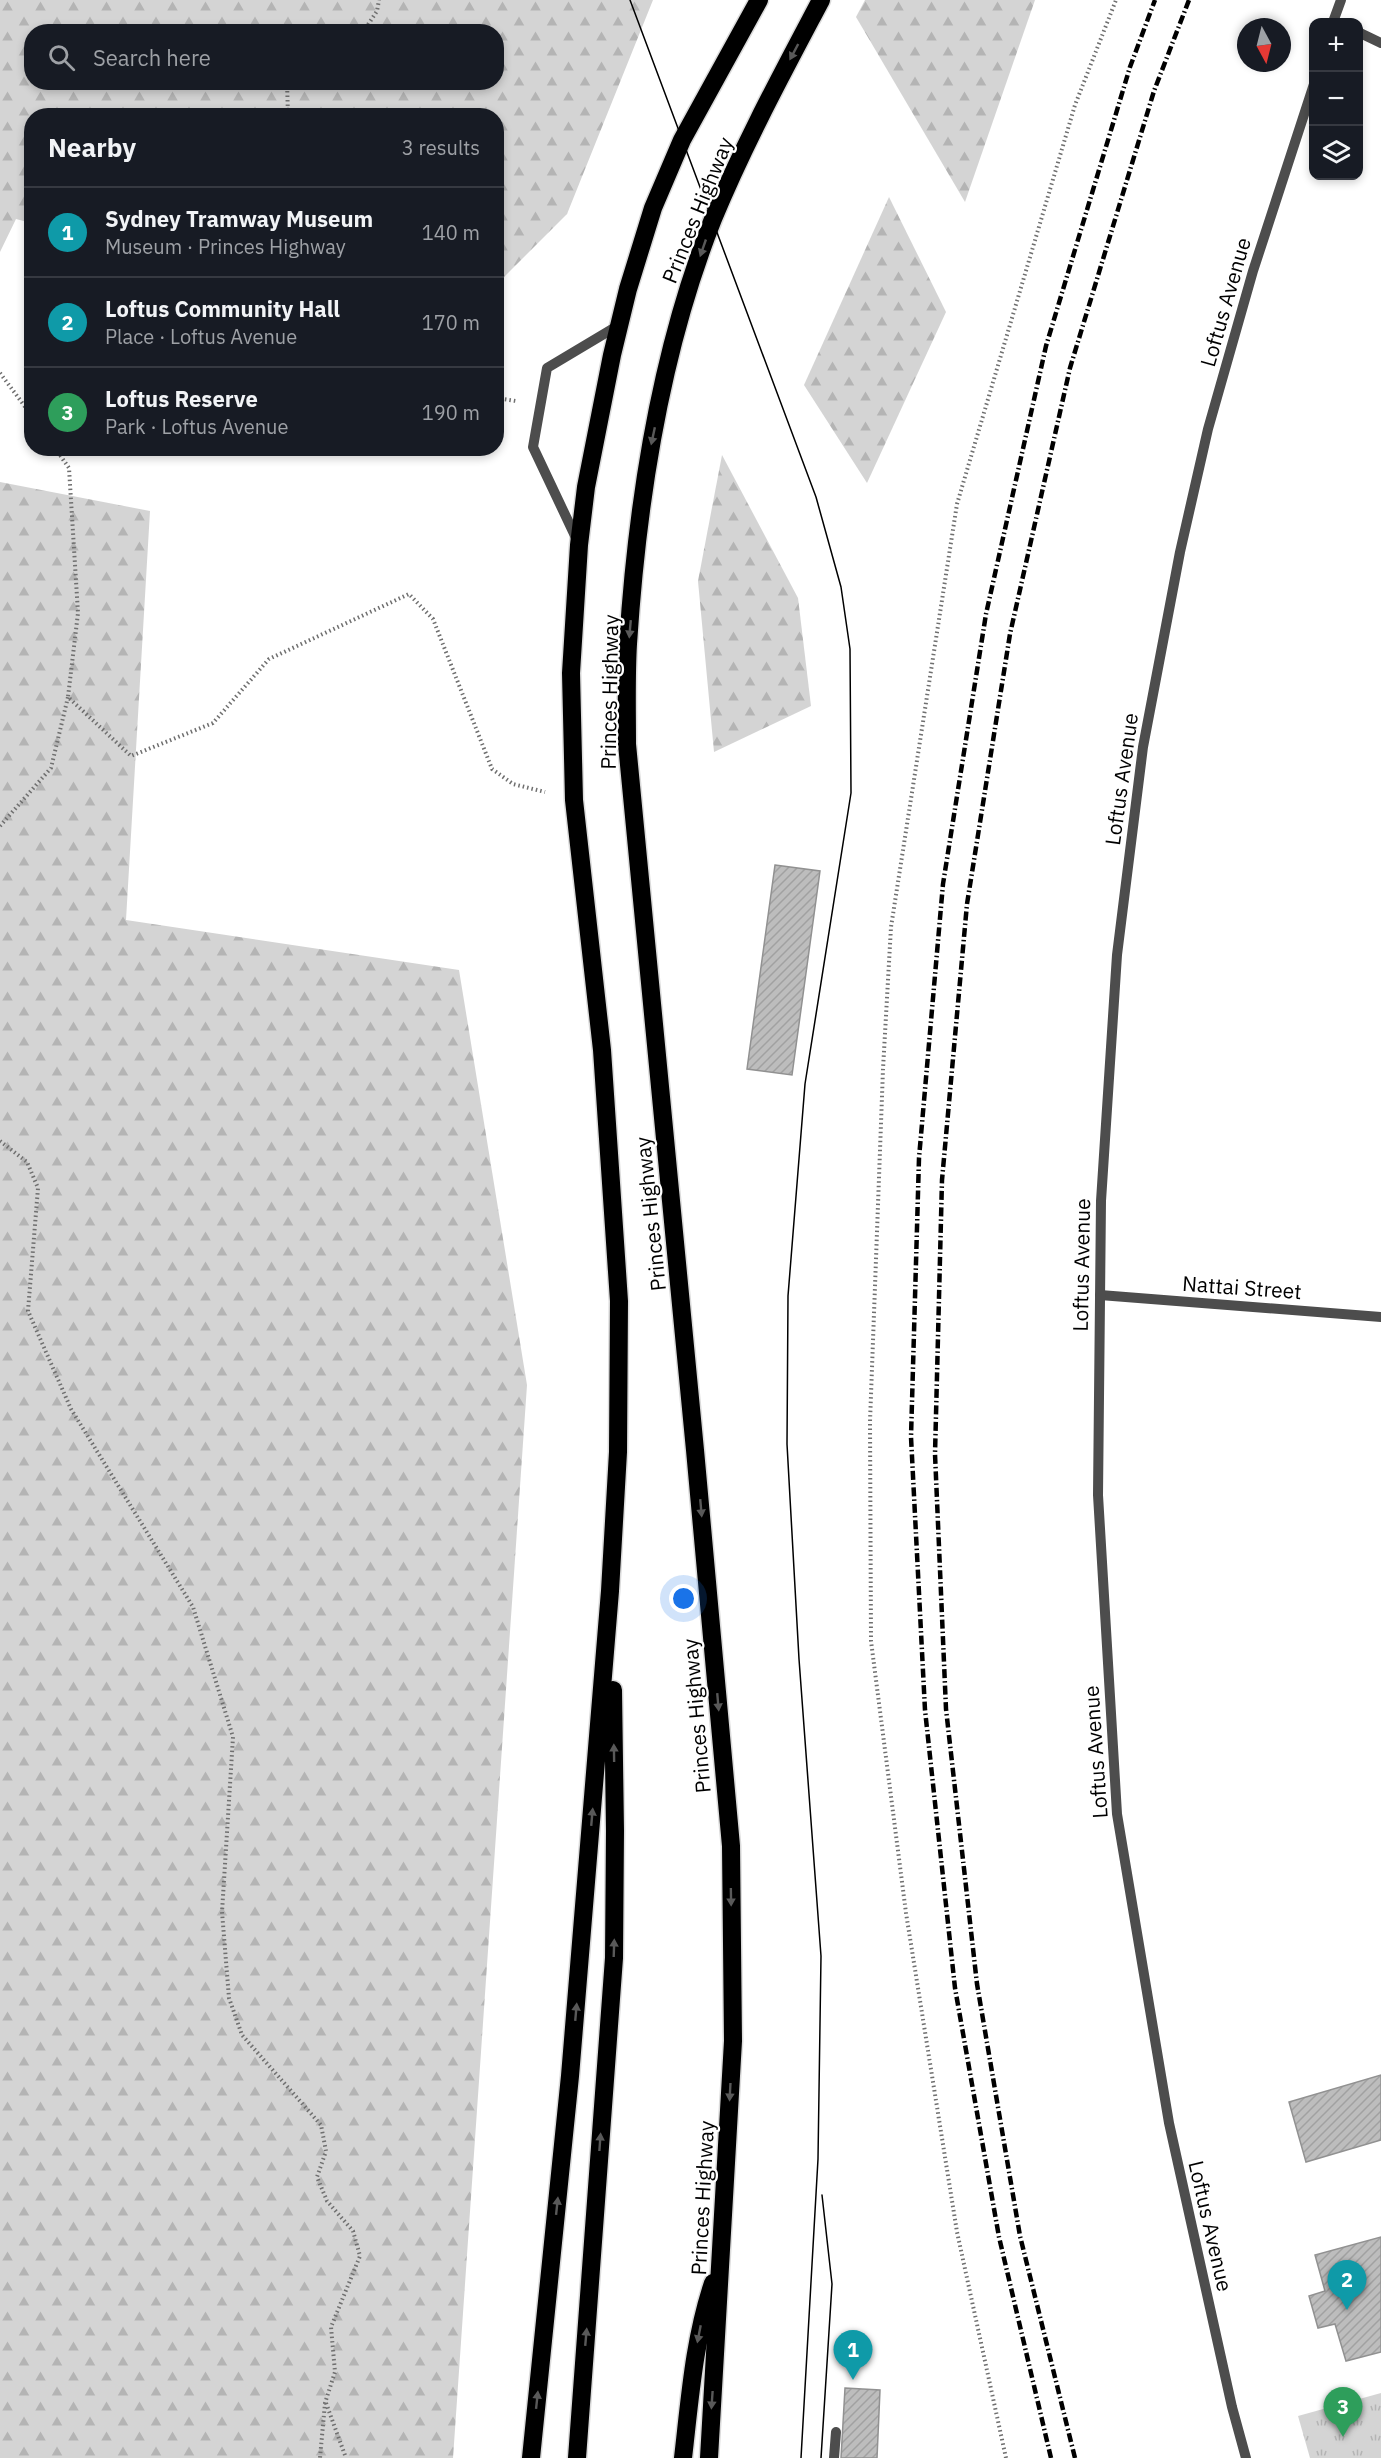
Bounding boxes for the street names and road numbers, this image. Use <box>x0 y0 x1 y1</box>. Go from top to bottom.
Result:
street label: Princes Highway <box>655 132 739 287</box>
street label: Loftus Avenue <box>1193 234 1257 370</box>
street label: Princes Highway <box>594 614 624 770</box>
street label: Loftus Avenue <box>1098 711 1144 847</box>
street label: Princes Highway <box>628 1135 672 1293</box>
street label: Loftus Avenue <box>1066 1198 1096 1332</box>
street label: Nattai Street <box>1181 1269 1303 1305</box>
street label: Princes Highway <box>675 1637 717 1794</box>
street label: Loftus Avenue <box>1076 1685 1114 1819</box>
street label: Princes Highway <box>684 2119 720 2276</box>
street label: Loftus Avenue <box>1182 2158 1240 2294</box>

